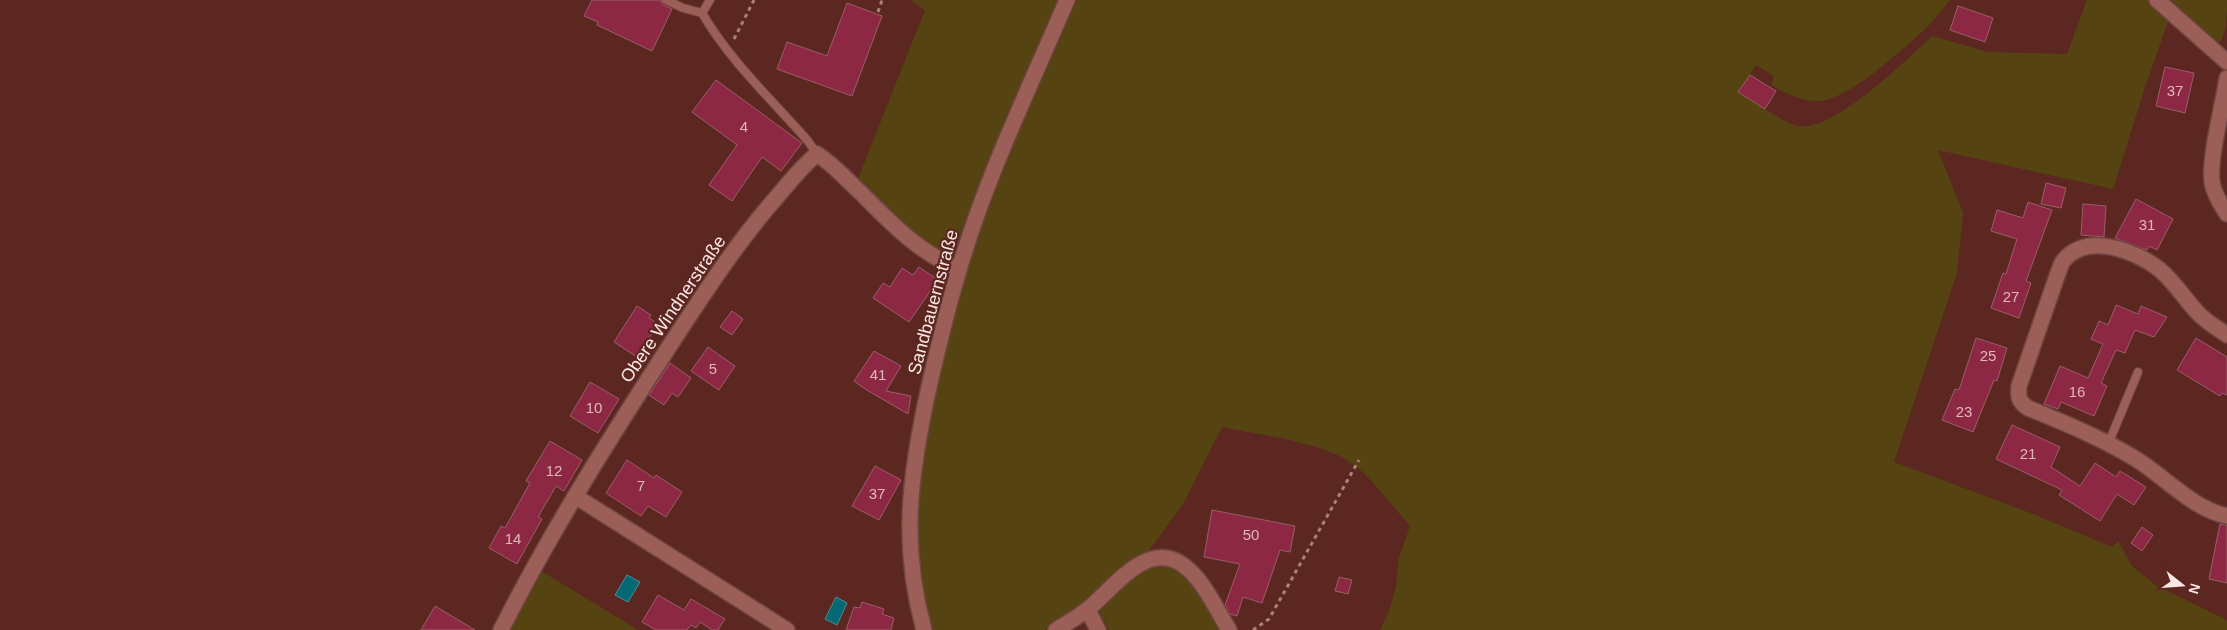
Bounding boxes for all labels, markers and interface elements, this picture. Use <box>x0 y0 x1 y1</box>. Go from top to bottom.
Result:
house number: 37 <box>2167 82 2183 99</box>
house number: 4 <box>740 118 748 135</box>
house number: 31 <box>2139 216 2155 233</box>
street label: Sandbauernstraße <box>904 227 962 377</box>
street label: Obere Windnerstraße <box>616 232 730 386</box>
house number: 27 <box>2003 288 2019 305</box>
house number: 25 <box>1980 347 1996 364</box>
house number: 5 <box>709 360 717 377</box>
house number: 41 <box>870 366 886 383</box>
house number: 16 <box>2069 383 2085 400</box>
house number: 10 <box>586 399 602 416</box>
house number: 23 <box>1956 403 1972 420</box>
house number: 21 <box>2020 445 2036 462</box>
house number: 12 <box>546 462 562 479</box>
house number: 7 <box>637 477 645 494</box>
house number: 37 <box>869 485 885 502</box>
house number: 50 <box>1243 526 1259 543</box>
house number: 14 <box>505 530 521 547</box>
north arrow <box>2157 560 2207 610</box>
text: N <box>2185 582 2204 596</box>

